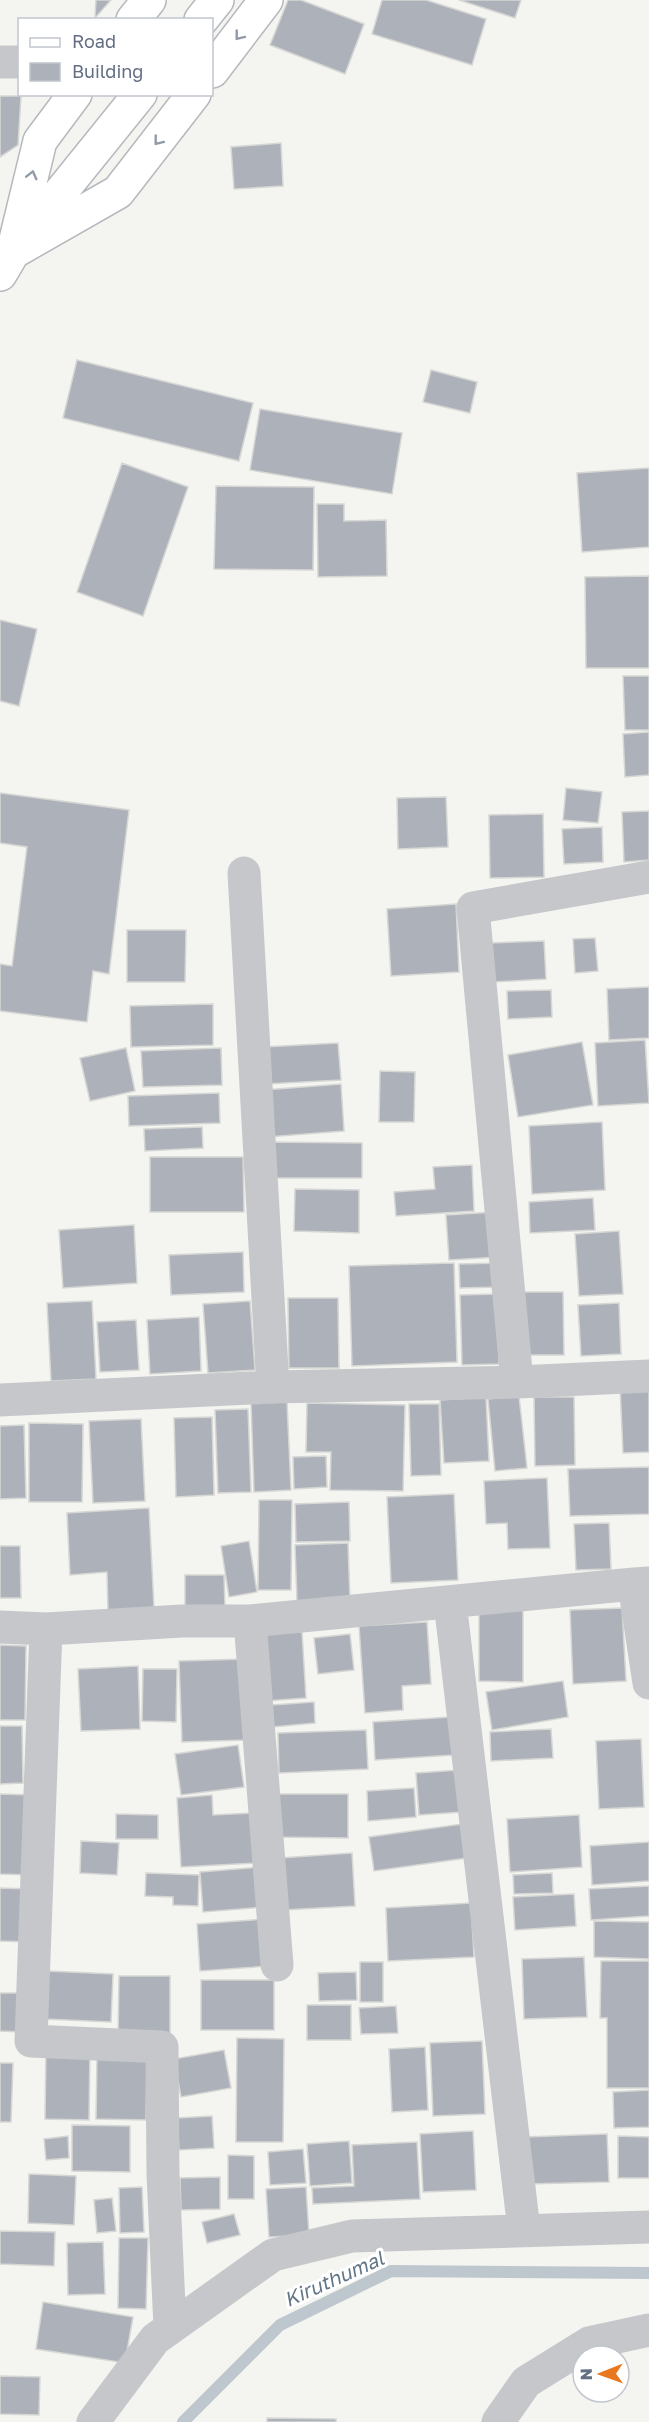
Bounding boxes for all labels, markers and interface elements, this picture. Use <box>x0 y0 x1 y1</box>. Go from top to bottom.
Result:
legend <box>18 18 213 96</box>
one-way arrow <box>235 29 246 40</box>
text: Road <box>72 30 116 52</box>
text: Building <box>72 60 143 82</box>
one-way arrow <box>154 134 165 145</box>
one-way arrow <box>24 170 37 180</box>
water label: Kiruthumal <box>280 2245 388 2311</box>
north arrow <box>571 2344 631 2404</box>
text: N <box>576 2368 596 2381</box>

